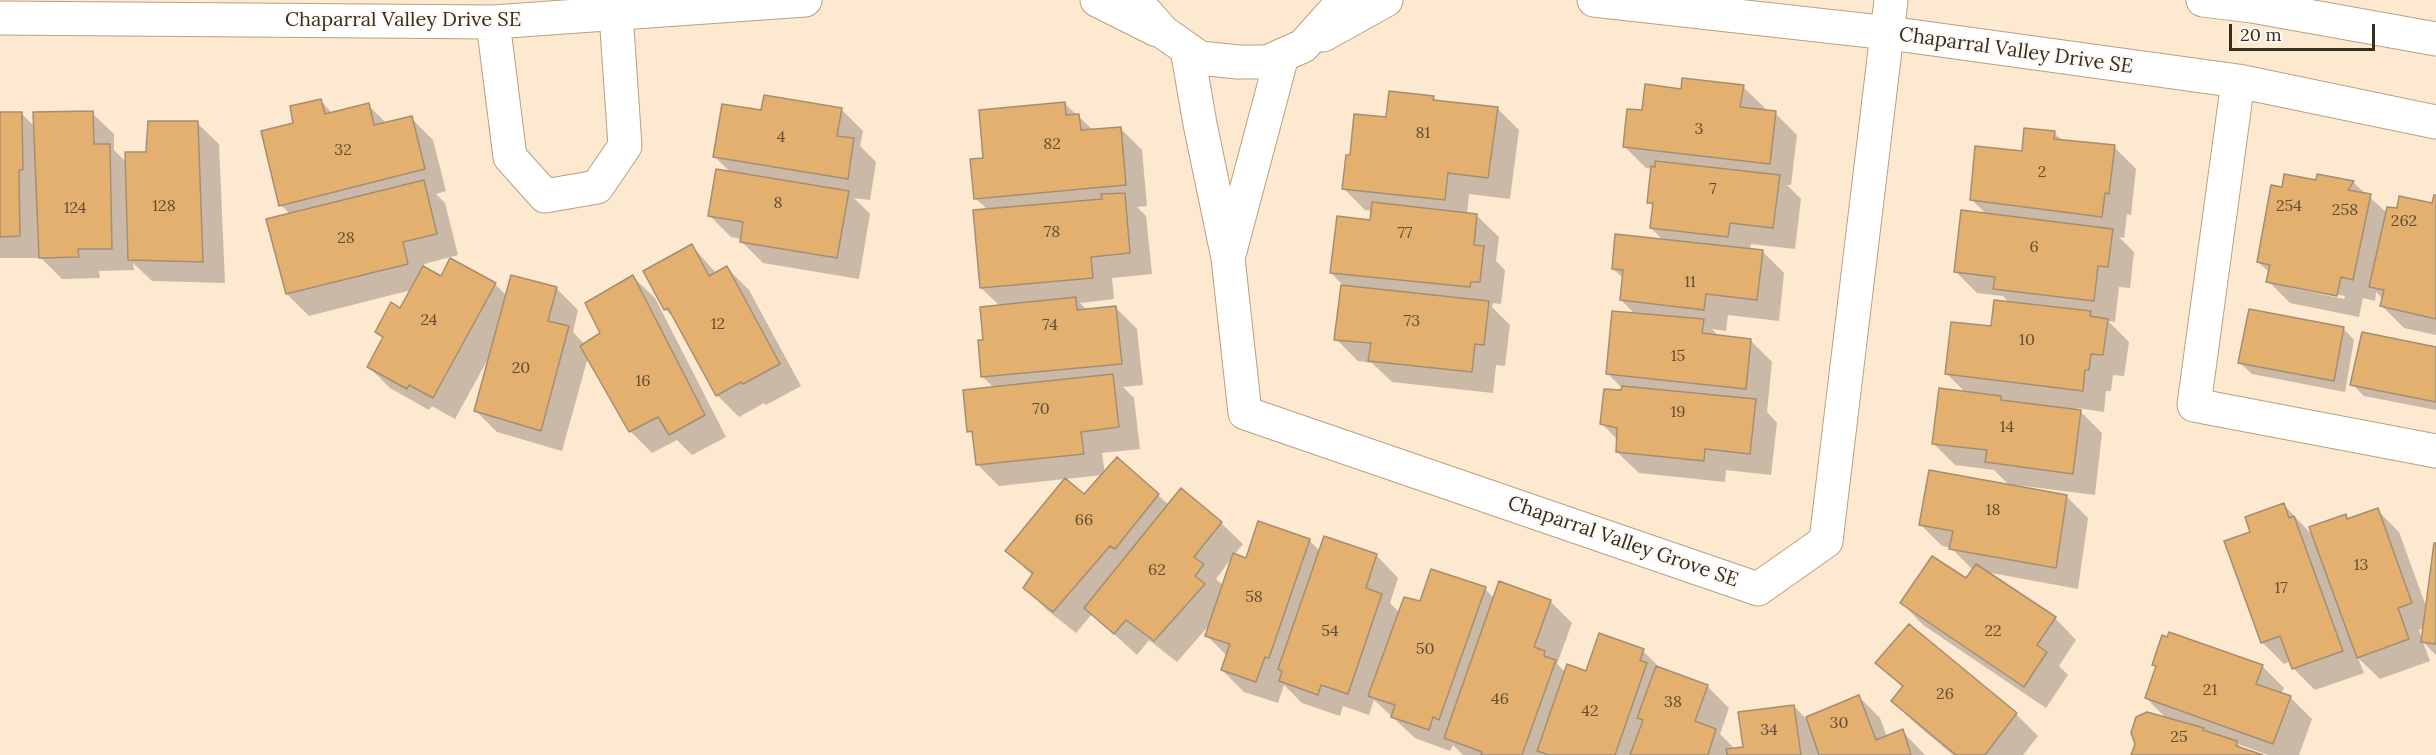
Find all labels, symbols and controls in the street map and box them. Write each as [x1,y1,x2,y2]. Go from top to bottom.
street label: Chaparral Valley Drive SE [285,8,521,32]
scale bar [2232,12,2378,50]
street label: Chaparral Valley Drive SE [1897,23,2135,79]
text: 20 m [2240,23,2282,46]
house number: 3 [1695,119,1703,139]
house number: 81 [1416,123,1430,143]
house number: 4 [777,127,785,147]
house number: 82 [1043,134,1061,154]
house number: 32 [334,140,352,160]
house number: 2 [2038,162,2046,182]
house number: 7 [1709,179,1717,199]
house number: 8 [774,193,782,213]
house number: 128 [152,196,176,216]
house number: 254 [2276,196,2302,216]
house number: 124 [64,198,86,218]
house number: 258 [2332,200,2358,220]
house number: 262 [2391,211,2417,231]
house number: 78 [1044,222,1060,242]
house number: 77 [1398,223,1412,243]
house number: 28 [337,228,355,248]
house number: 6 [2029,237,2039,257]
house number: 11 [1684,272,1696,292]
house number: 24 [421,310,437,330]
house number: 73 [1404,311,1420,331]
house number: 12 [711,314,725,334]
house number: 74 [1042,315,1058,335]
house number: 10 [2019,330,2035,350]
house number: 15 [1671,346,1685,366]
house number: 20 [512,358,530,378]
house number: 16 [635,371,651,391]
house number: 70 [1032,399,1050,419]
house number: 19 [1670,402,1686,422]
house number: 14 [2000,417,2014,437]
street label: Chaparral Valley Grove SE [1505,491,1741,593]
house number: 18 [1986,500,2000,520]
house number: 66 [1075,510,1093,530]
house number: 13 [2354,555,2368,575]
house number: 62 [1148,560,1166,580]
house number: 17 [2274,578,2288,598]
house number: 58 [1245,587,1263,607]
house number: 54 [1321,621,1339,641]
house number: 22 [1984,621,2002,641]
house number: 50 [1416,639,1434,659]
house number: 21 [2203,680,2217,700]
house number: 26 [1936,684,1954,704]
house number: 46 [1491,689,1509,709]
house number: 38 [1664,692,1682,712]
house number: 42 [1581,701,1599,721]
house number: 30 [1830,713,1848,733]
house number: 34 [1760,720,1778,740]
house number: 25 [2170,727,2188,747]

